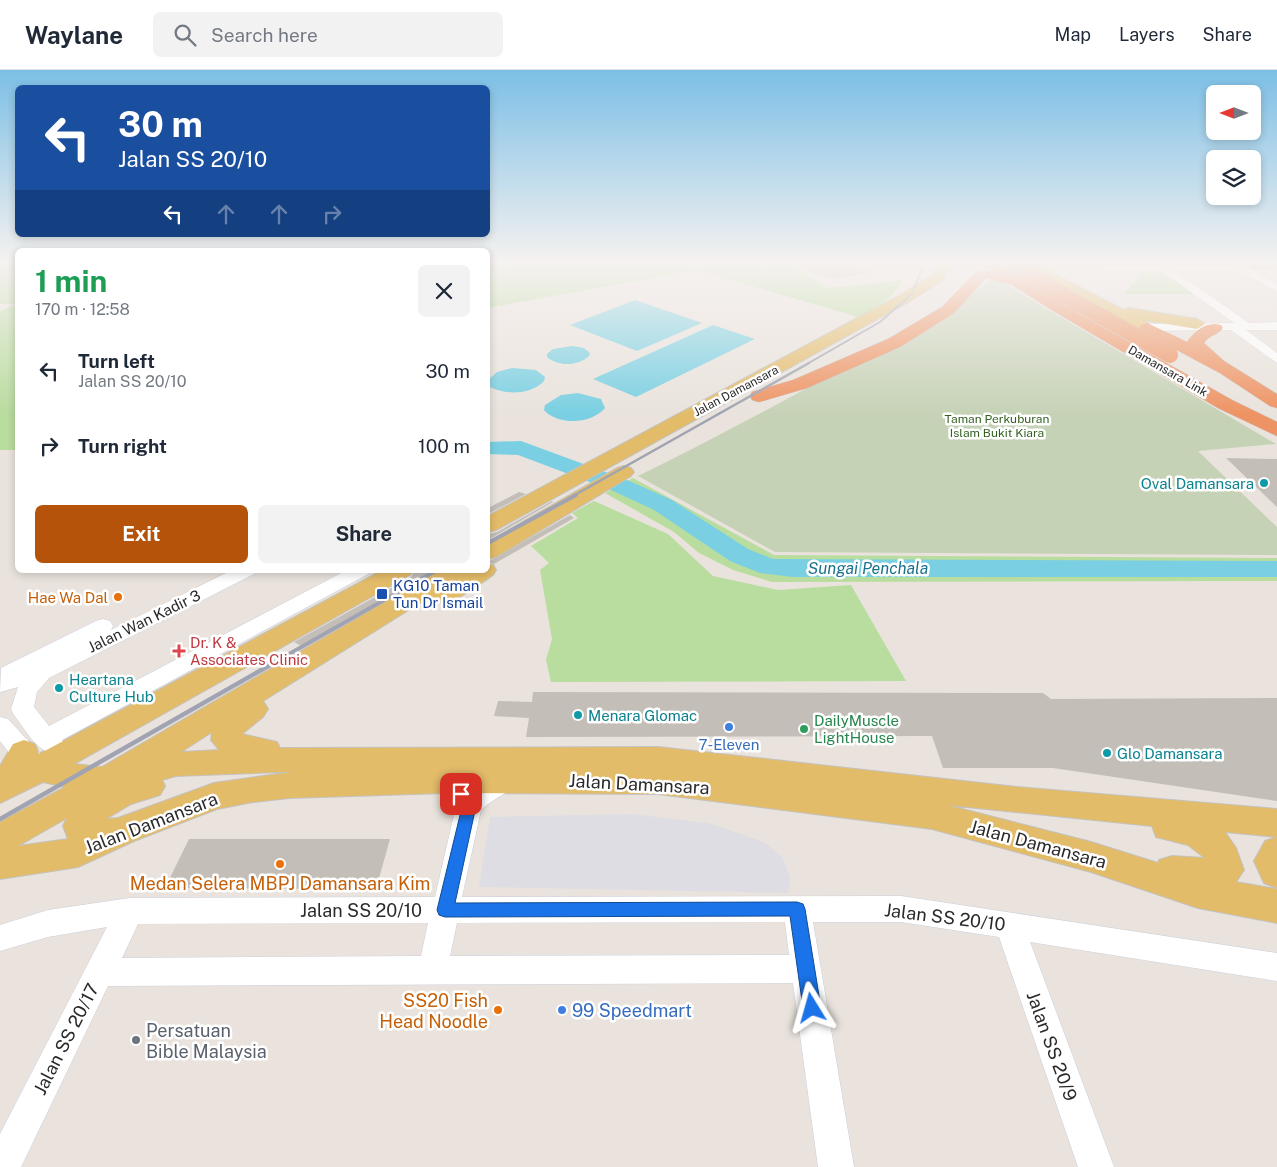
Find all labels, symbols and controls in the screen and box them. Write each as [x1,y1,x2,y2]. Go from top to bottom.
search box [153,12,503,57]
text: Waylane [25,21,123,49]
icon: search [171,21,199,49]
text: Search here [211,24,318,46]
text: Map [1055,24,1091,45]
text: Layers [1119,24,1175,45]
text: Share [1203,24,1252,45]
north arrow [1206,85,1261,140]
map controls [1206,85,1261,205]
text: 30 m [118,104,203,145]
icon: left [35,105,100,170]
text: Jalan SS 20/10 [118,146,267,172]
button: layers [1206,150,1261,205]
icon: left [159,200,187,228]
icon: ahead [212,200,240,228]
icon: ahead [265,200,293,228]
icon: right [318,200,346,228]
text: 1 min [35,263,107,299]
button: close [418,265,470,317]
text: 170 m · 12:58 [35,300,130,319]
street label: Damansara Link [1126,343,1210,399]
text: Turn left [78,350,155,372]
icon: left [35,357,63,385]
text: 30 m [425,360,470,382]
street label: Jalan Damansara [691,363,781,419]
text: Jalan SS 20/10 [78,372,186,391]
park label: Taman Perkuburan Islam Bukit Kiara [945,412,1049,440]
icon: right [35,432,63,460]
text: Turn right [78,435,167,457]
text: 100 m [418,435,470,457]
place label: Oval Damansara [1141,475,1254,492]
marker: Oval Damansara [1258,477,1270,489]
button: Exit [35,505,248,563]
button: Share [258,505,470,563]
water label: Sungai Penchala [808,559,928,578]
place label: KG10 Taman Tun Dr Ismail [393,577,484,611]
street label: Jalan Wan Kadir 3 [85,586,203,656]
marker: KG10 Taman Tun Dr Ismail [375,587,389,601]
place label: Hae Wa Dal [28,589,108,606]
marker: Hae Wa Dal [112,591,124,603]
place label: Dr. K & Associates Clinic [190,634,308,668]
marker: Dr. K & Associates Clinic [172,644,186,658]
place label: Heartana Culture Hub [69,671,154,705]
marker: Heartana Culture Hub [53,682,65,694]
place label: Menara Glomac [588,707,697,724]
marker: Menara Glomac [572,709,584,721]
place label: DailyMuscle LightHouse [814,712,899,746]
marker: 7-Eleven [723,721,735,733]
marker: DailyMuscle LightHouse [798,723,810,735]
place label: 7-Eleven [699,736,759,753]
place label: Glo Damansara [1117,745,1223,762]
marker: Glo Damansara [1101,747,1113,759]
street label: Jalan Damansara [568,770,710,798]
pin [440,773,482,815]
icon: arrive [447,780,475,808]
street label: Jalan Damansara [81,788,221,858]
street label: Jalan Damansara [967,816,1109,872]
marker: Medan Selera MBPJ Damansara Kim [274,858,286,870]
place label: Medan Selera MBPJ Damansara Kim [130,873,430,894]
street label: Jalan SS 20/10 [883,899,1007,935]
street label: Jalan SS 20/10 [300,900,422,921]
street label: Jalan SS 20/17 [29,980,103,1098]
position arrow [785,981,837,1033]
street label: Jalan SS 20/9 [1022,988,1082,1104]
place label: SS20 Fish Head Noodle [379,990,488,1032]
place label: 99 Speedmart [572,1000,692,1021]
marker: SS20 Fish Head Noodle [492,1004,504,1016]
marker: 99 Speedmart [556,1004,568,1016]
place label: Persatuan Bible Malaysia [146,1020,267,1062]
marker: Persatuan Bible Malaysia [130,1034,142,1046]

